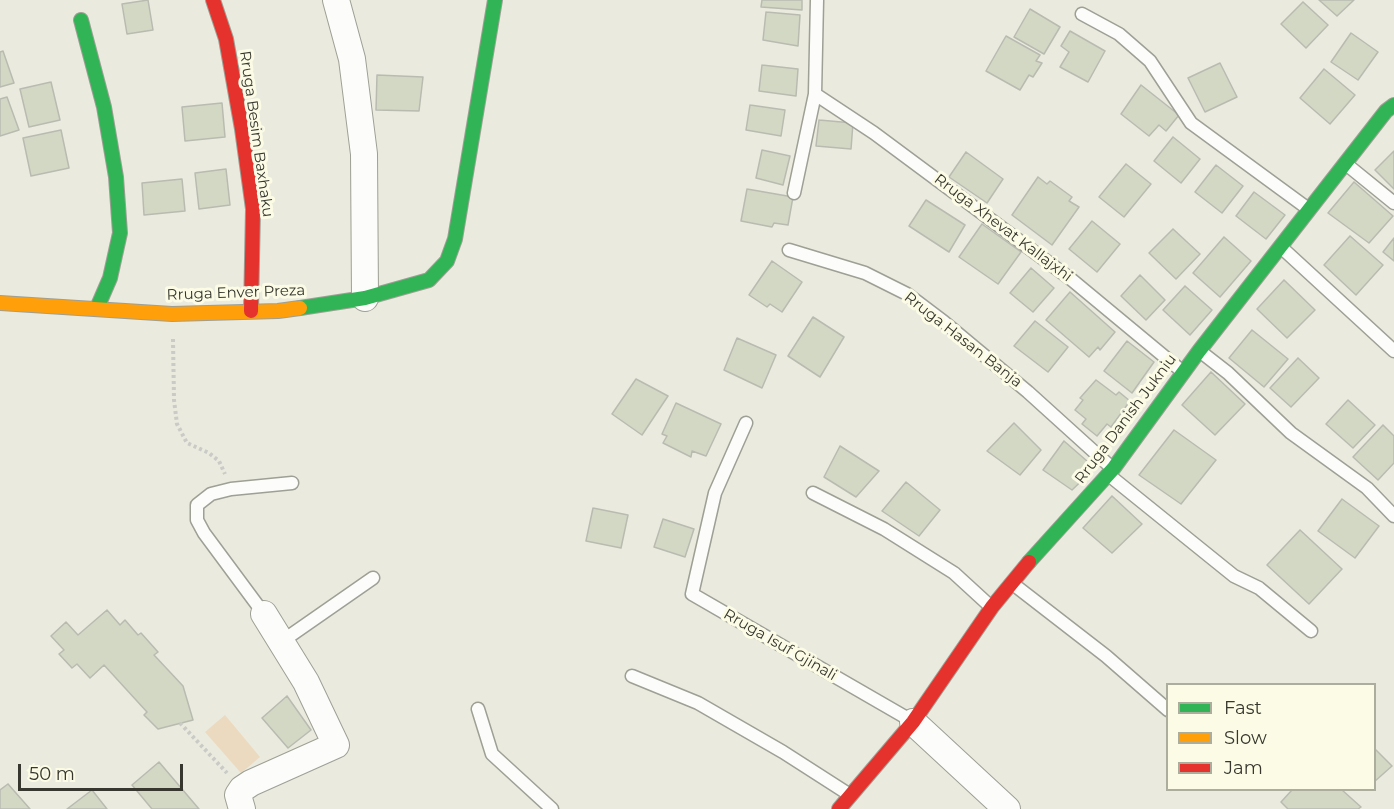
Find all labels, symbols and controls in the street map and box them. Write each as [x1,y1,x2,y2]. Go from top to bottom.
street label: Rruga Besim Baxhaku [235,50,277,218]
street label: Rruga Xhevat Kallajxhi [930,170,1076,286]
street label: Rruga Enver Preza [166,282,306,304]
street label: Rruga Hasan Banja [901,288,1025,392]
street label: Rruga Danish Jukniu [1071,351,1181,487]
street label: Rruga Isuf Gjinali [720,605,840,685]
legend [1166,683,1376,791]
text: Fast [1224,697,1262,719]
text: Slow [1224,727,1267,749]
scale bar [21,752,186,790]
text: Jam [1224,757,1263,779]
text: 50 m [29,763,75,785]

